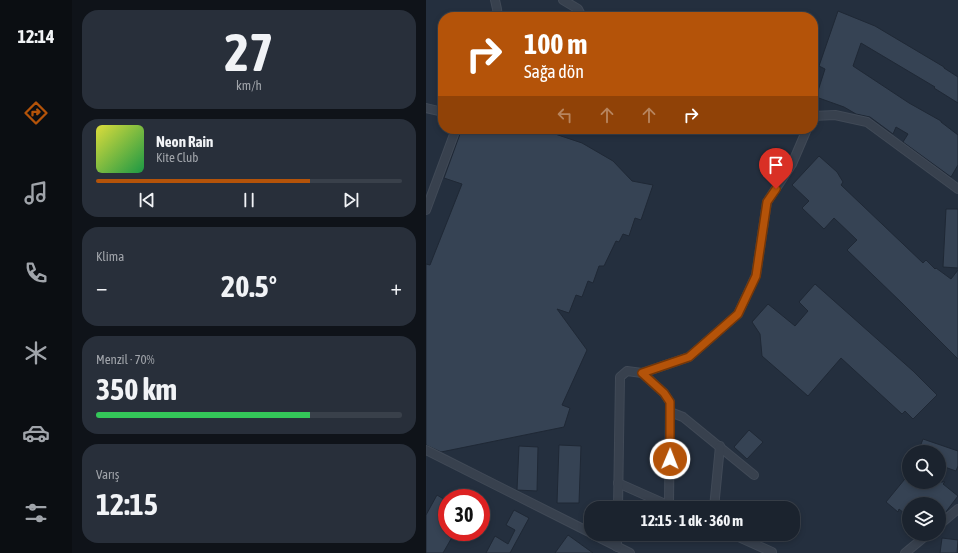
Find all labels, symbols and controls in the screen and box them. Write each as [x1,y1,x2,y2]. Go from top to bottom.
text: 27 [225,22,273,82]
text: 12:14 [17,26,55,47]
icon: right [458,28,510,80]
text: 100 m [524,28,587,60]
text: Sağa dön [524,61,584,82]
text: km/h [236,78,262,93]
icon: directions [22,99,50,127]
icon: left [554,104,576,126]
icon: ahead [596,104,618,126]
icon: ahead [638,104,660,126]
icon: right [680,104,702,126]
text: Neon Rain [156,133,213,150]
pin [759,148,793,189]
text: Kite Club [156,150,198,165]
icon: arrive [765,154,787,176]
icon: music [22,179,50,207]
icon: previous [136,189,158,211]
icon: pause [238,189,260,211]
icon: next [340,189,362,211]
text: Klima [96,249,124,264]
icon: phone [22,259,50,287]
text: 20.5° [221,269,277,303]
text: − [96,274,107,300]
text: + [391,274,402,300]
icon: climate [22,339,50,367]
text: Menzil · 70% [96,352,155,367]
text: 350 km [96,372,177,406]
icon: car [22,419,50,447]
position arrow [649,438,691,480]
map controls [902,445,946,541]
button: search [902,445,946,489]
text: Varış [96,467,119,482]
text: 12:15 [96,487,158,521]
speed limit sign: 30 [438,489,490,541]
button: layers [902,497,946,541]
icon: filters [22,499,50,527]
text: 12:15 · 1 dk · 360 m [641,512,743,529]

